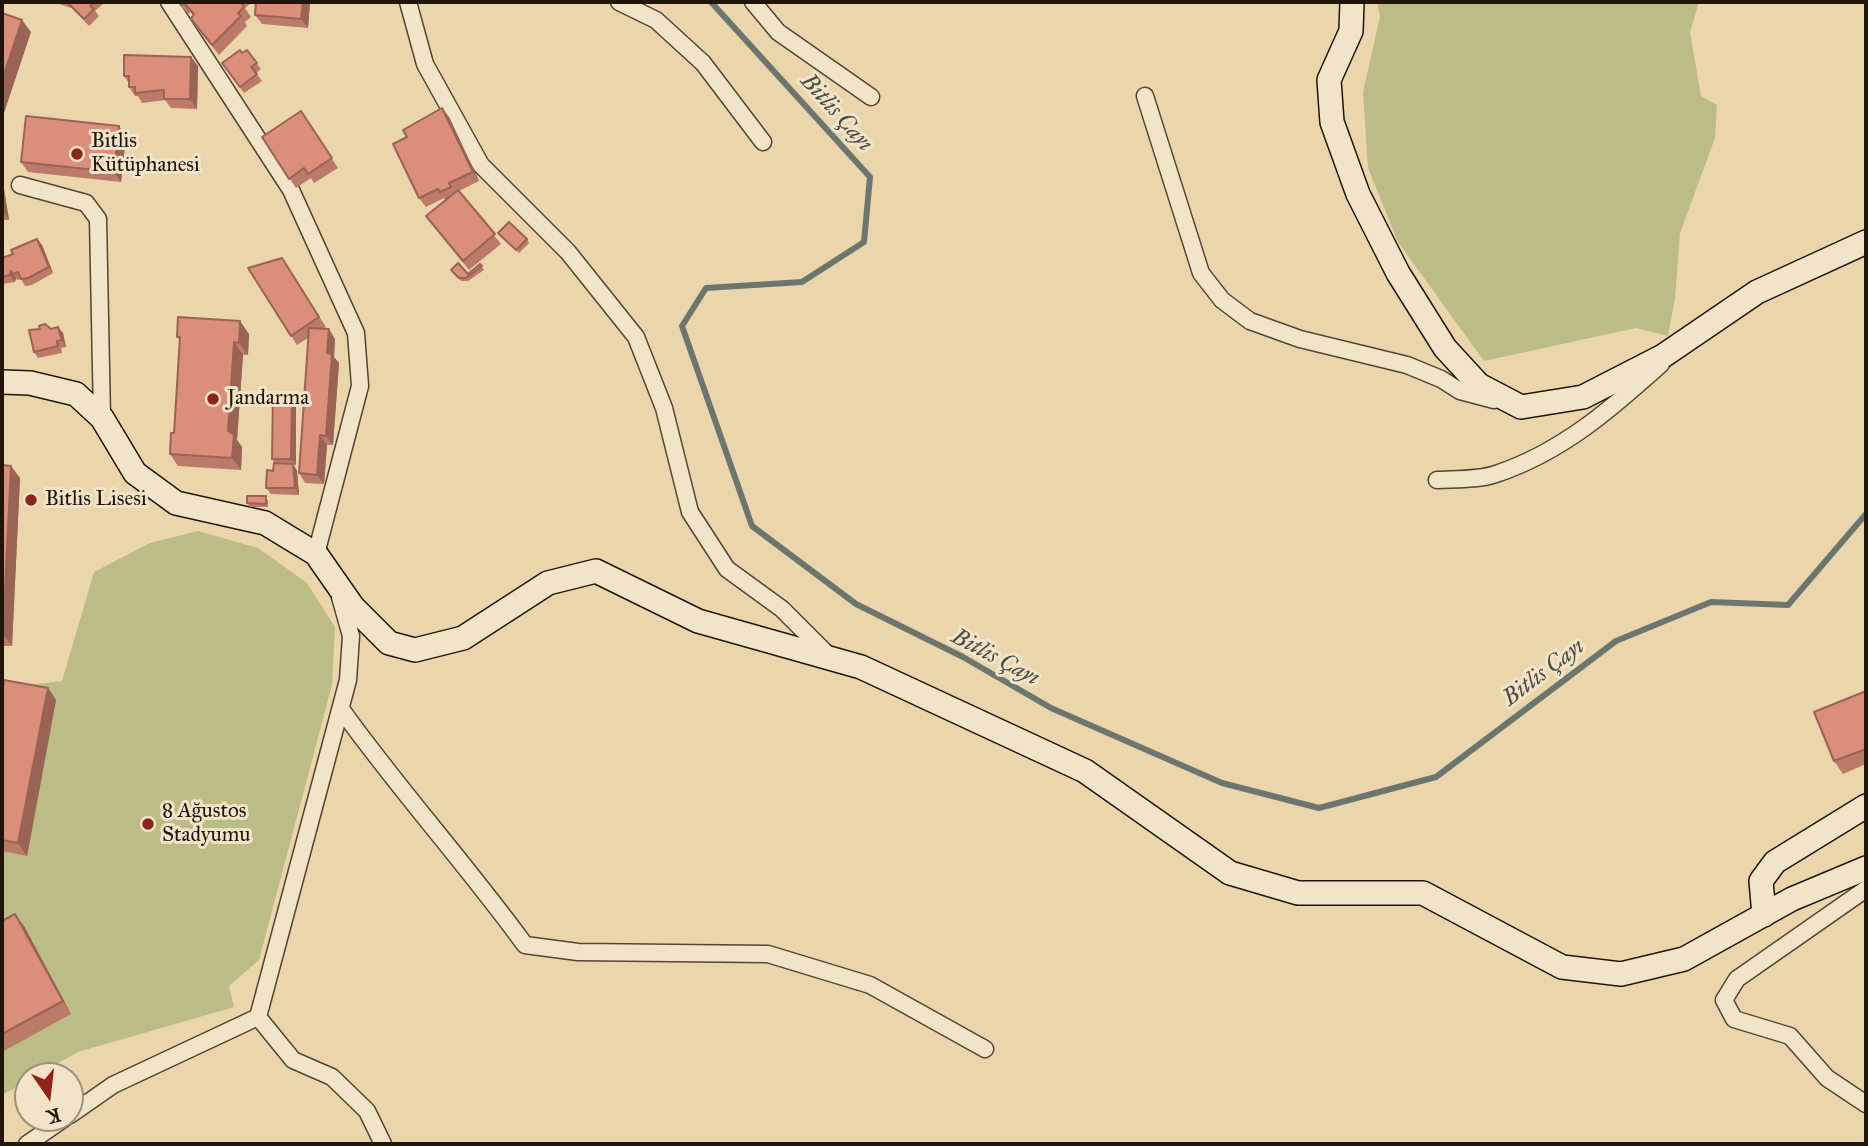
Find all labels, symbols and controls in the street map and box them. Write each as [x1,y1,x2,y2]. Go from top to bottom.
water label: Bitlis Çayı [794,68,878,158]
place label: Bitlis Kütüphanesi [91,129,200,179]
marker: Bitlis Kütüphanesi [69,146,85,162]
place label: Jandarma [227,386,309,412]
marker: Jandarma [205,391,221,407]
place label: Bitlis Lisesi [45,487,147,513]
marker: Bitlis Lisesi [23,492,39,508]
water label: Bitlis Çayı [947,623,1043,693]
water label: Bitlis Çayı [1498,633,1590,713]
place label: 8 Ağustos Stadyumu [162,799,251,849]
marker: 8 Ağustos Stadyumu [140,816,156,832]
north arrow [14,1062,84,1132]
text: K [44,1103,63,1129]

